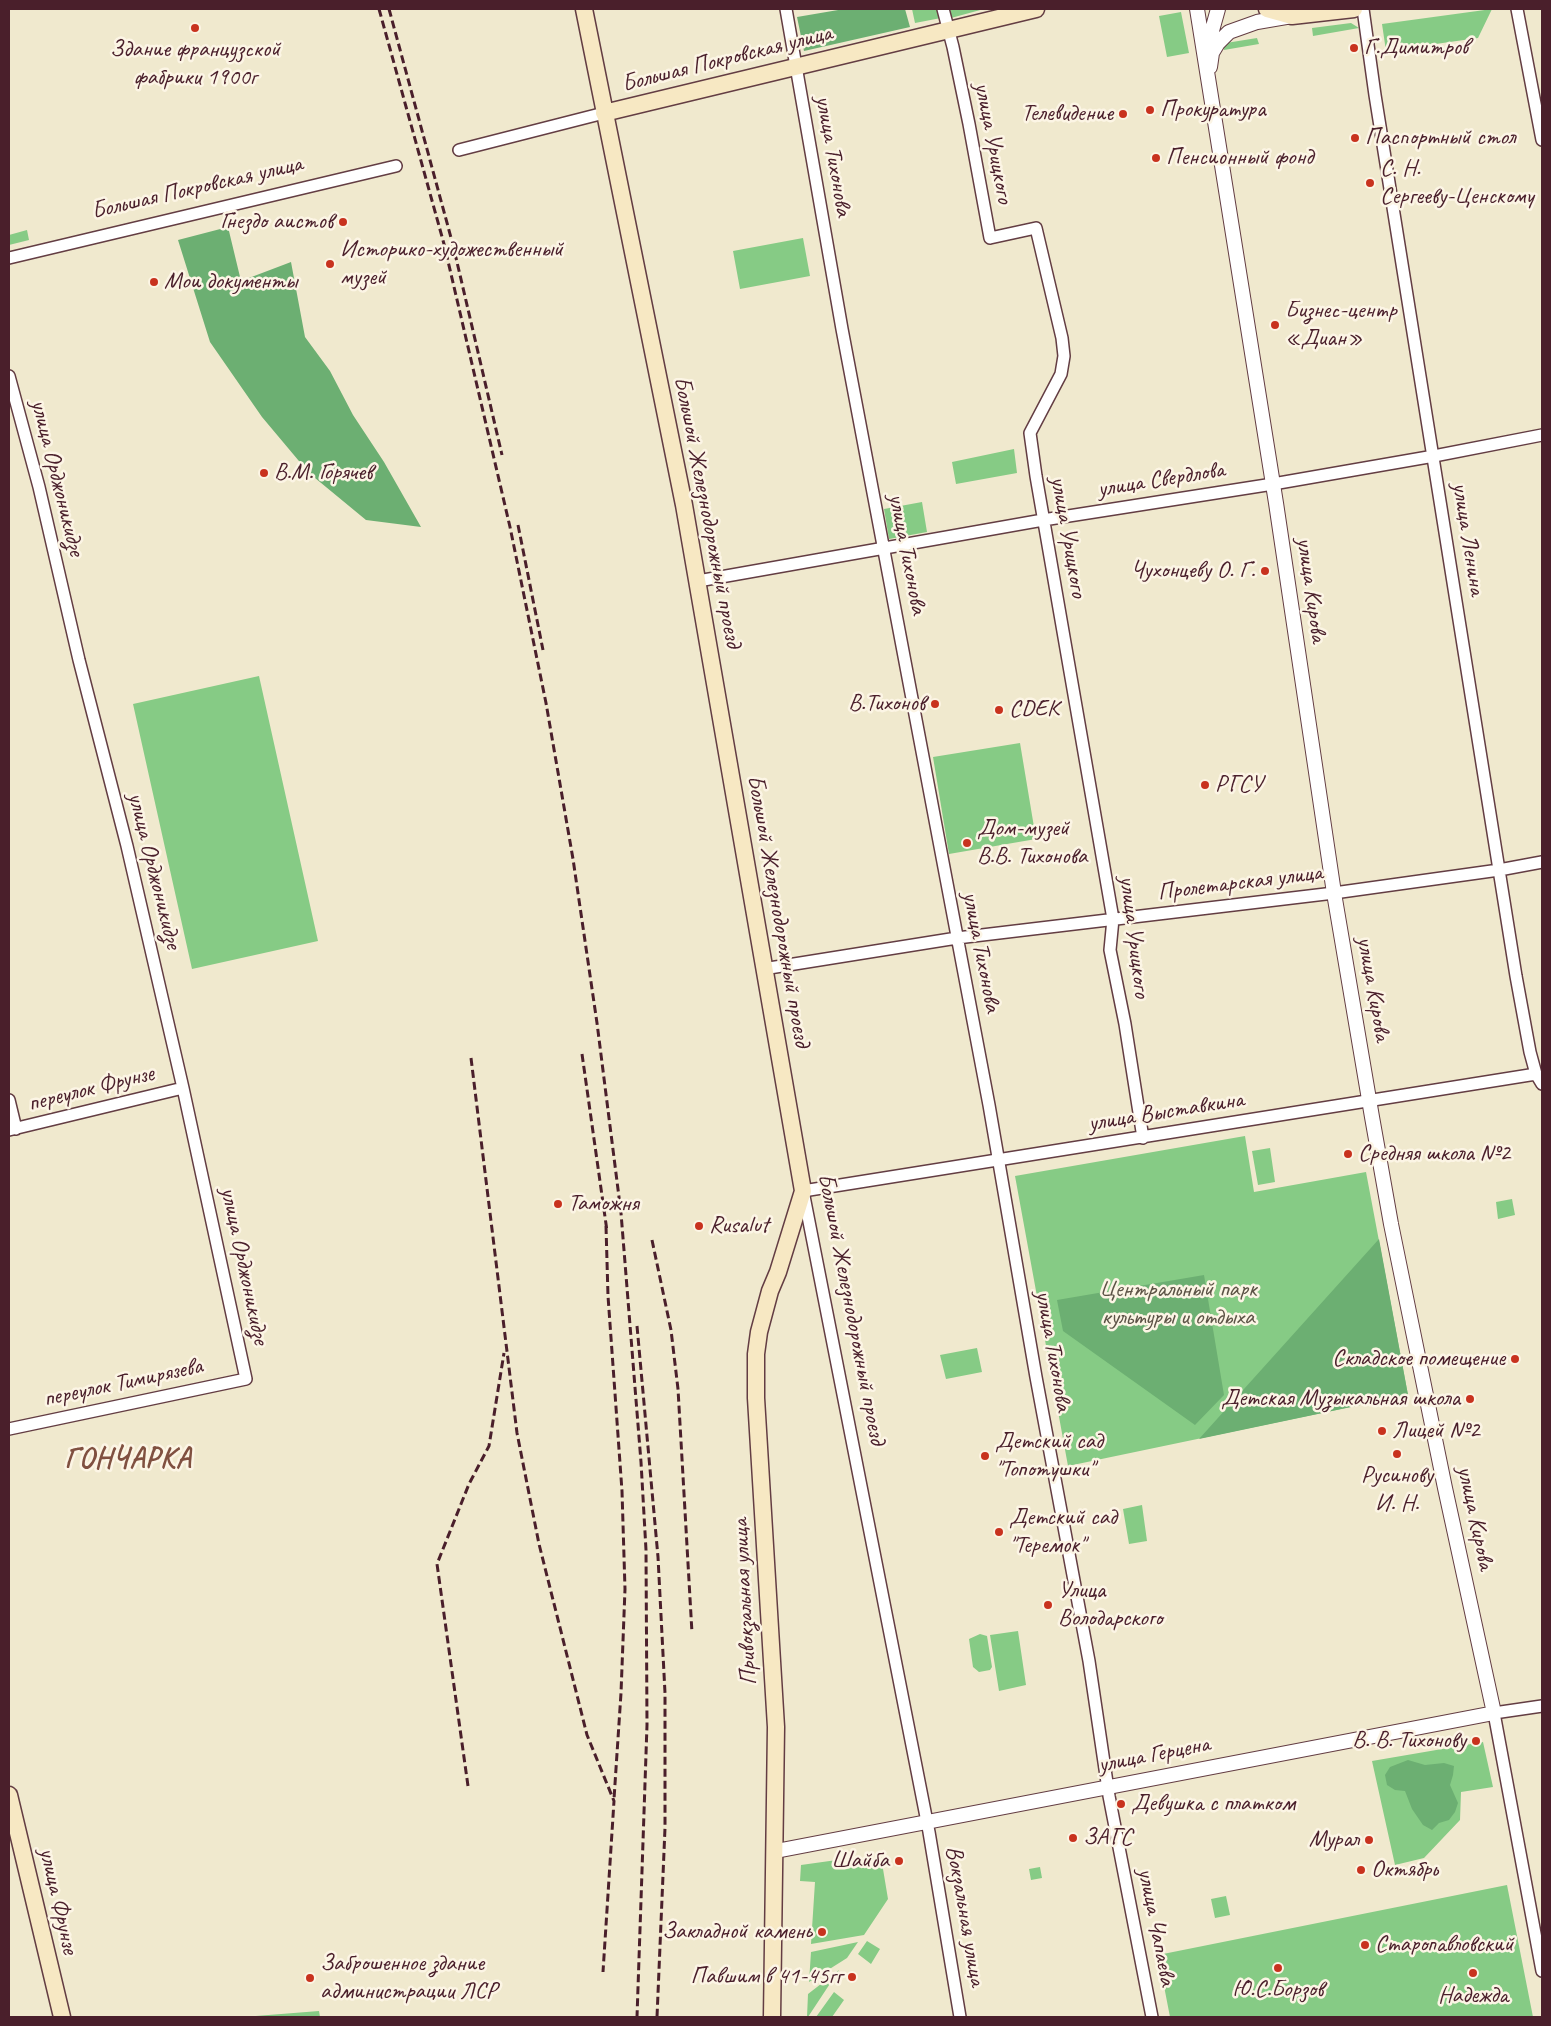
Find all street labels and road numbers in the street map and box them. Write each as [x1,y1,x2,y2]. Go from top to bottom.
street label: Большая Покровская улица [619,19,835,99]
street label: улица Урицкого [967,80,1019,206]
street label: улица Тихонова [808,93,858,219]
street label: Большая Покровская улица [89,150,305,226]
street label: Большой Железнодорожный проезд [667,374,747,650]
street label: улица Орджоникидзе [24,397,90,559]
street label: улица Свердлова [1095,456,1227,504]
street label: улица Урицкого [1043,474,1093,600]
street label: улица Ленина [1445,481,1491,597]
street label: улица Тихонова [881,491,933,617]
street label: улица Кирова [1289,536,1333,644]
street label: Большой Железнодорожный проезд [740,773,816,1049]
street label: улица Орджоникидзе [121,790,187,952]
street label: Пролетарская улица [1156,859,1324,907]
street label: улица Урицкого [1112,874,1156,1000]
street label: улица Тихонова [955,889,1007,1015]
street label: улица Кирова [1350,935,1396,1043]
street label: переулок Фрунзе [25,1059,157,1119]
street label: улица Выставкина [1086,1086,1246,1138]
street label: Большой Железнодорожный проезд [811,1171,891,1447]
street label: улица Орджоникидзе [213,1185,275,1347]
street label: улица Тихонова [1028,1288,1078,1414]
street label: переулок Тимирязева [41,1352,205,1414]
street label: улица Кирова [1450,1463,1500,1573]
street label: Привокзальная улица [726,1518,764,1686]
street label: улица Герцена [1096,1730,1212,1780]
street label: Вокзальная улица [938,1844,992,1988]
street label: улица Фрунзе [32,1845,84,1957]
street label: улица Чапаева [1130,1866,1182,1988]

